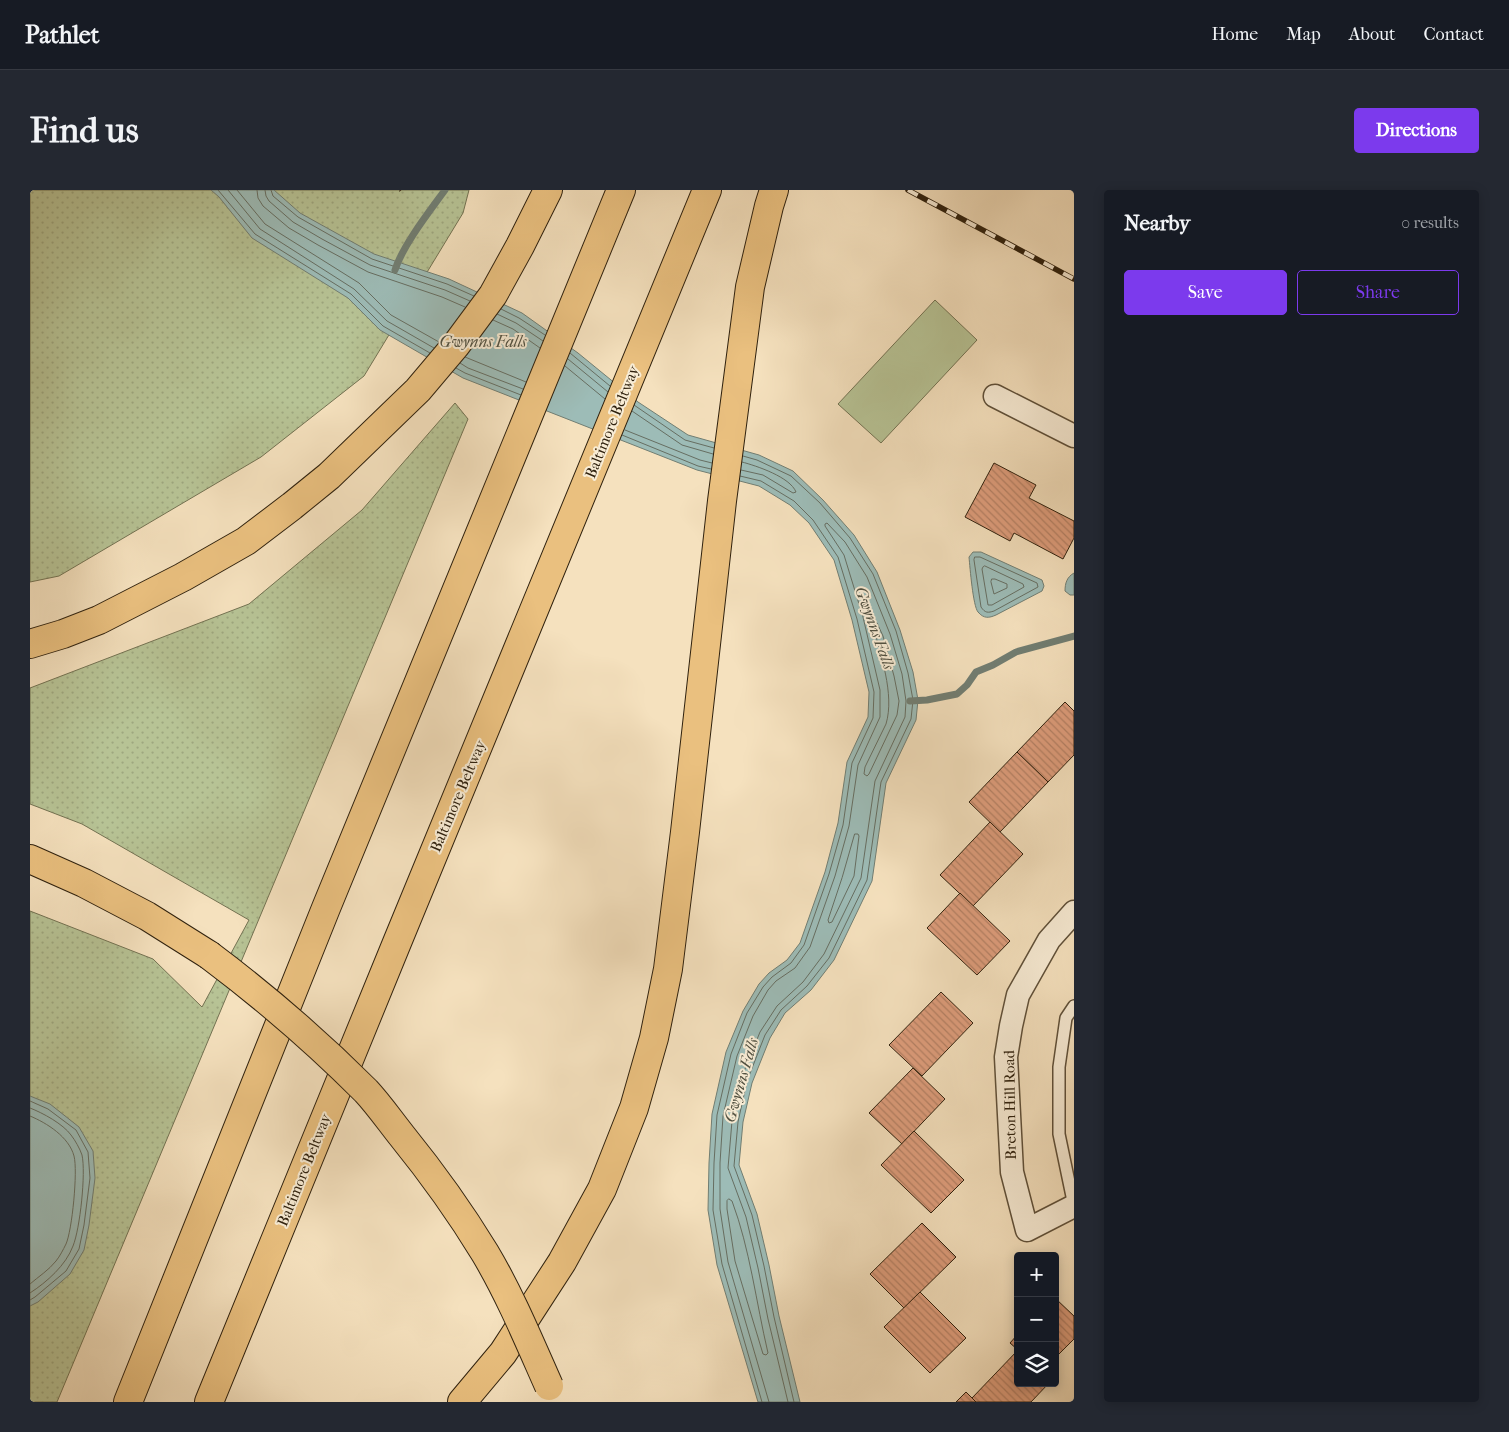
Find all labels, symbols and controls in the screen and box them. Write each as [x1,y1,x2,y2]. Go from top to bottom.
text: Pathlet [25,21,99,49]
text: Home [1211,24,1258,45]
text: Map [1286,24,1321,45]
text: About [1349,24,1395,45]
text: Contact [1423,24,1484,45]
button: Directions [1354,108,1479,153]
text: Find us [30,110,139,151]
text: Nearby [1124,211,1190,235]
text: 0 results [1401,213,1459,232]
button: Save [1124,270,1287,315]
button: Share [1297,270,1459,315]
water label: Gwynns Falls [440,332,528,351]
street label: Baltimore Beltway [581,362,643,481]
water label: Gwynns Falls [851,584,899,673]
street label: Baltimore Beltway [426,737,490,855]
water label: Gwynns Falls [720,1035,762,1124]
street label: Breton Hill Road [1000,1049,1020,1160]
street label: Baltimore Beltway [273,1110,335,1229]
map controls [1014,1252,1059,1387]
button: + [1014,1252,1059,1297]
button: − [1014,1297,1059,1342]
button: layers [1014,1342,1059,1387]

